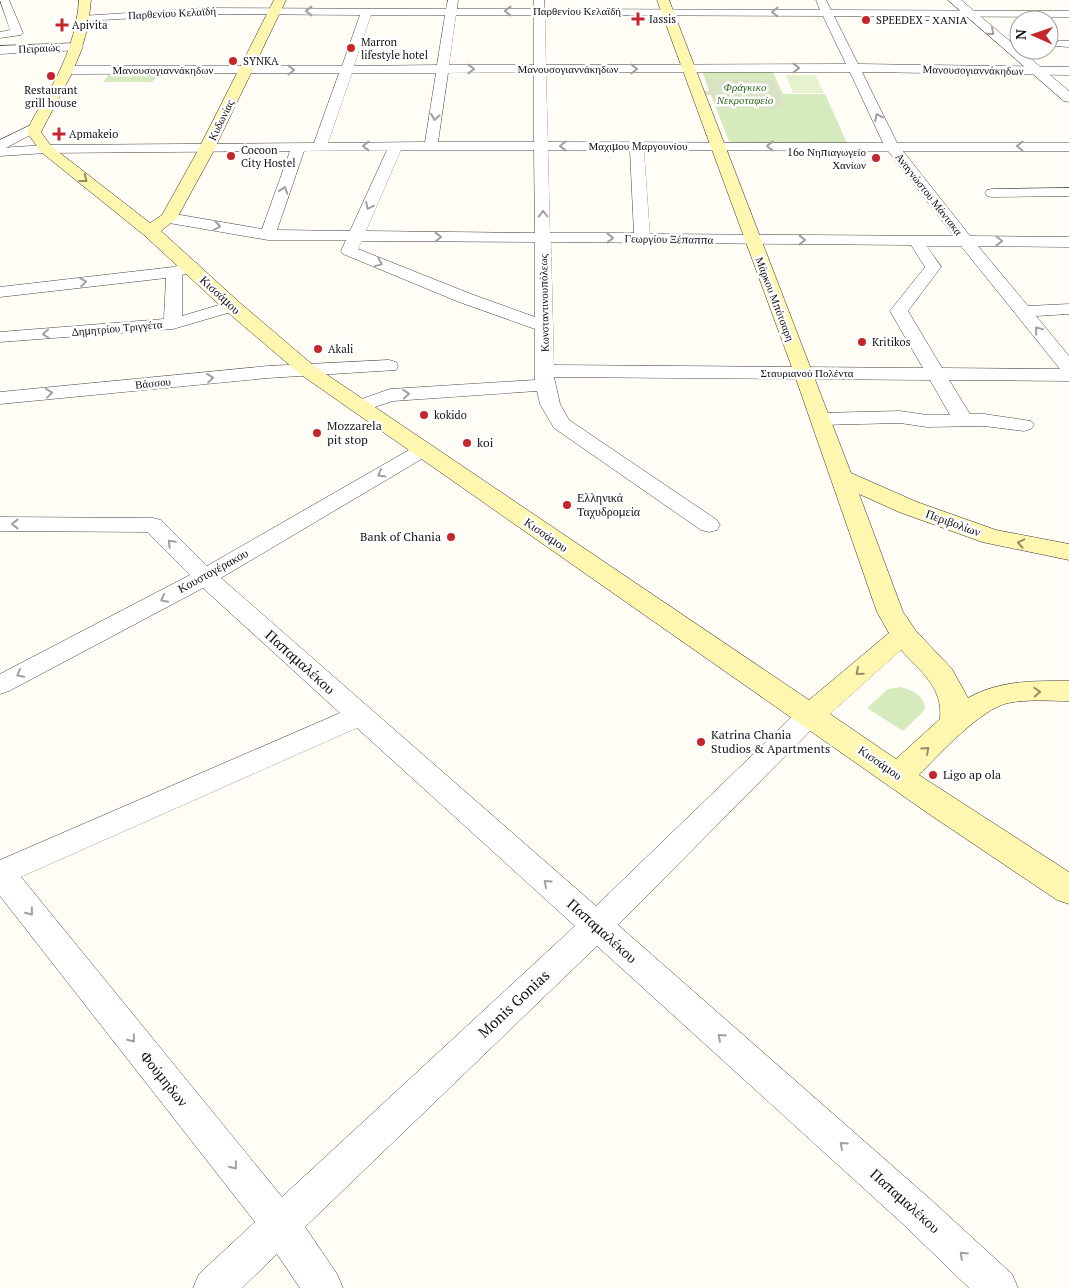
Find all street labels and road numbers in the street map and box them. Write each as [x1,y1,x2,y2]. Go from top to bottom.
street label: Παρθενίου Κελαϊδή [128,4,217,22]
street label: Παρθενίου Κελαϊδή [533,4,621,18]
street label: Πειραιώς [18,40,61,56]
street label: Μανουσογιαννάκηδων [518,62,618,76]
street label: Μανουσογιαννάκηδων [922,62,1024,78]
street label: Μανουσογιαννάκηδων [113,63,213,77]
street label: Κυδωνίας [205,97,237,143]
street label: Μαχιμου Mαργουνίου [589,139,688,153]
street label: Αναγνώστου Μάντακα [892,150,966,238]
street label: Γεωργίου Ξέπαππα [625,231,714,247]
street label: Κωνσταντινουπόλεως [536,253,552,352]
street label: Μάρκου Μπότσαρη [752,255,798,343]
street label: Κισσάμου [197,272,244,317]
street label: Δημητρίου Τριγγέτα [71,317,163,339]
street label: Σταυριανού Πολέντα [760,366,854,380]
street label: Βάσσου [134,374,172,392]
street label: Περιβολίων [924,506,983,540]
street label: Κισσάμου [522,514,571,555]
street label: Κουστογέρακου [175,545,251,596]
street label: Παπαμαλέκου [261,624,340,698]
street label: Κισσάμου [856,742,905,783]
street label: Παπαμαλέκου [563,893,642,967]
street label: Monis Gonias [473,965,553,1042]
street label: Φούμηδων [136,1046,193,1111]
street label: Παπαμαλέκου [866,1163,945,1237]

